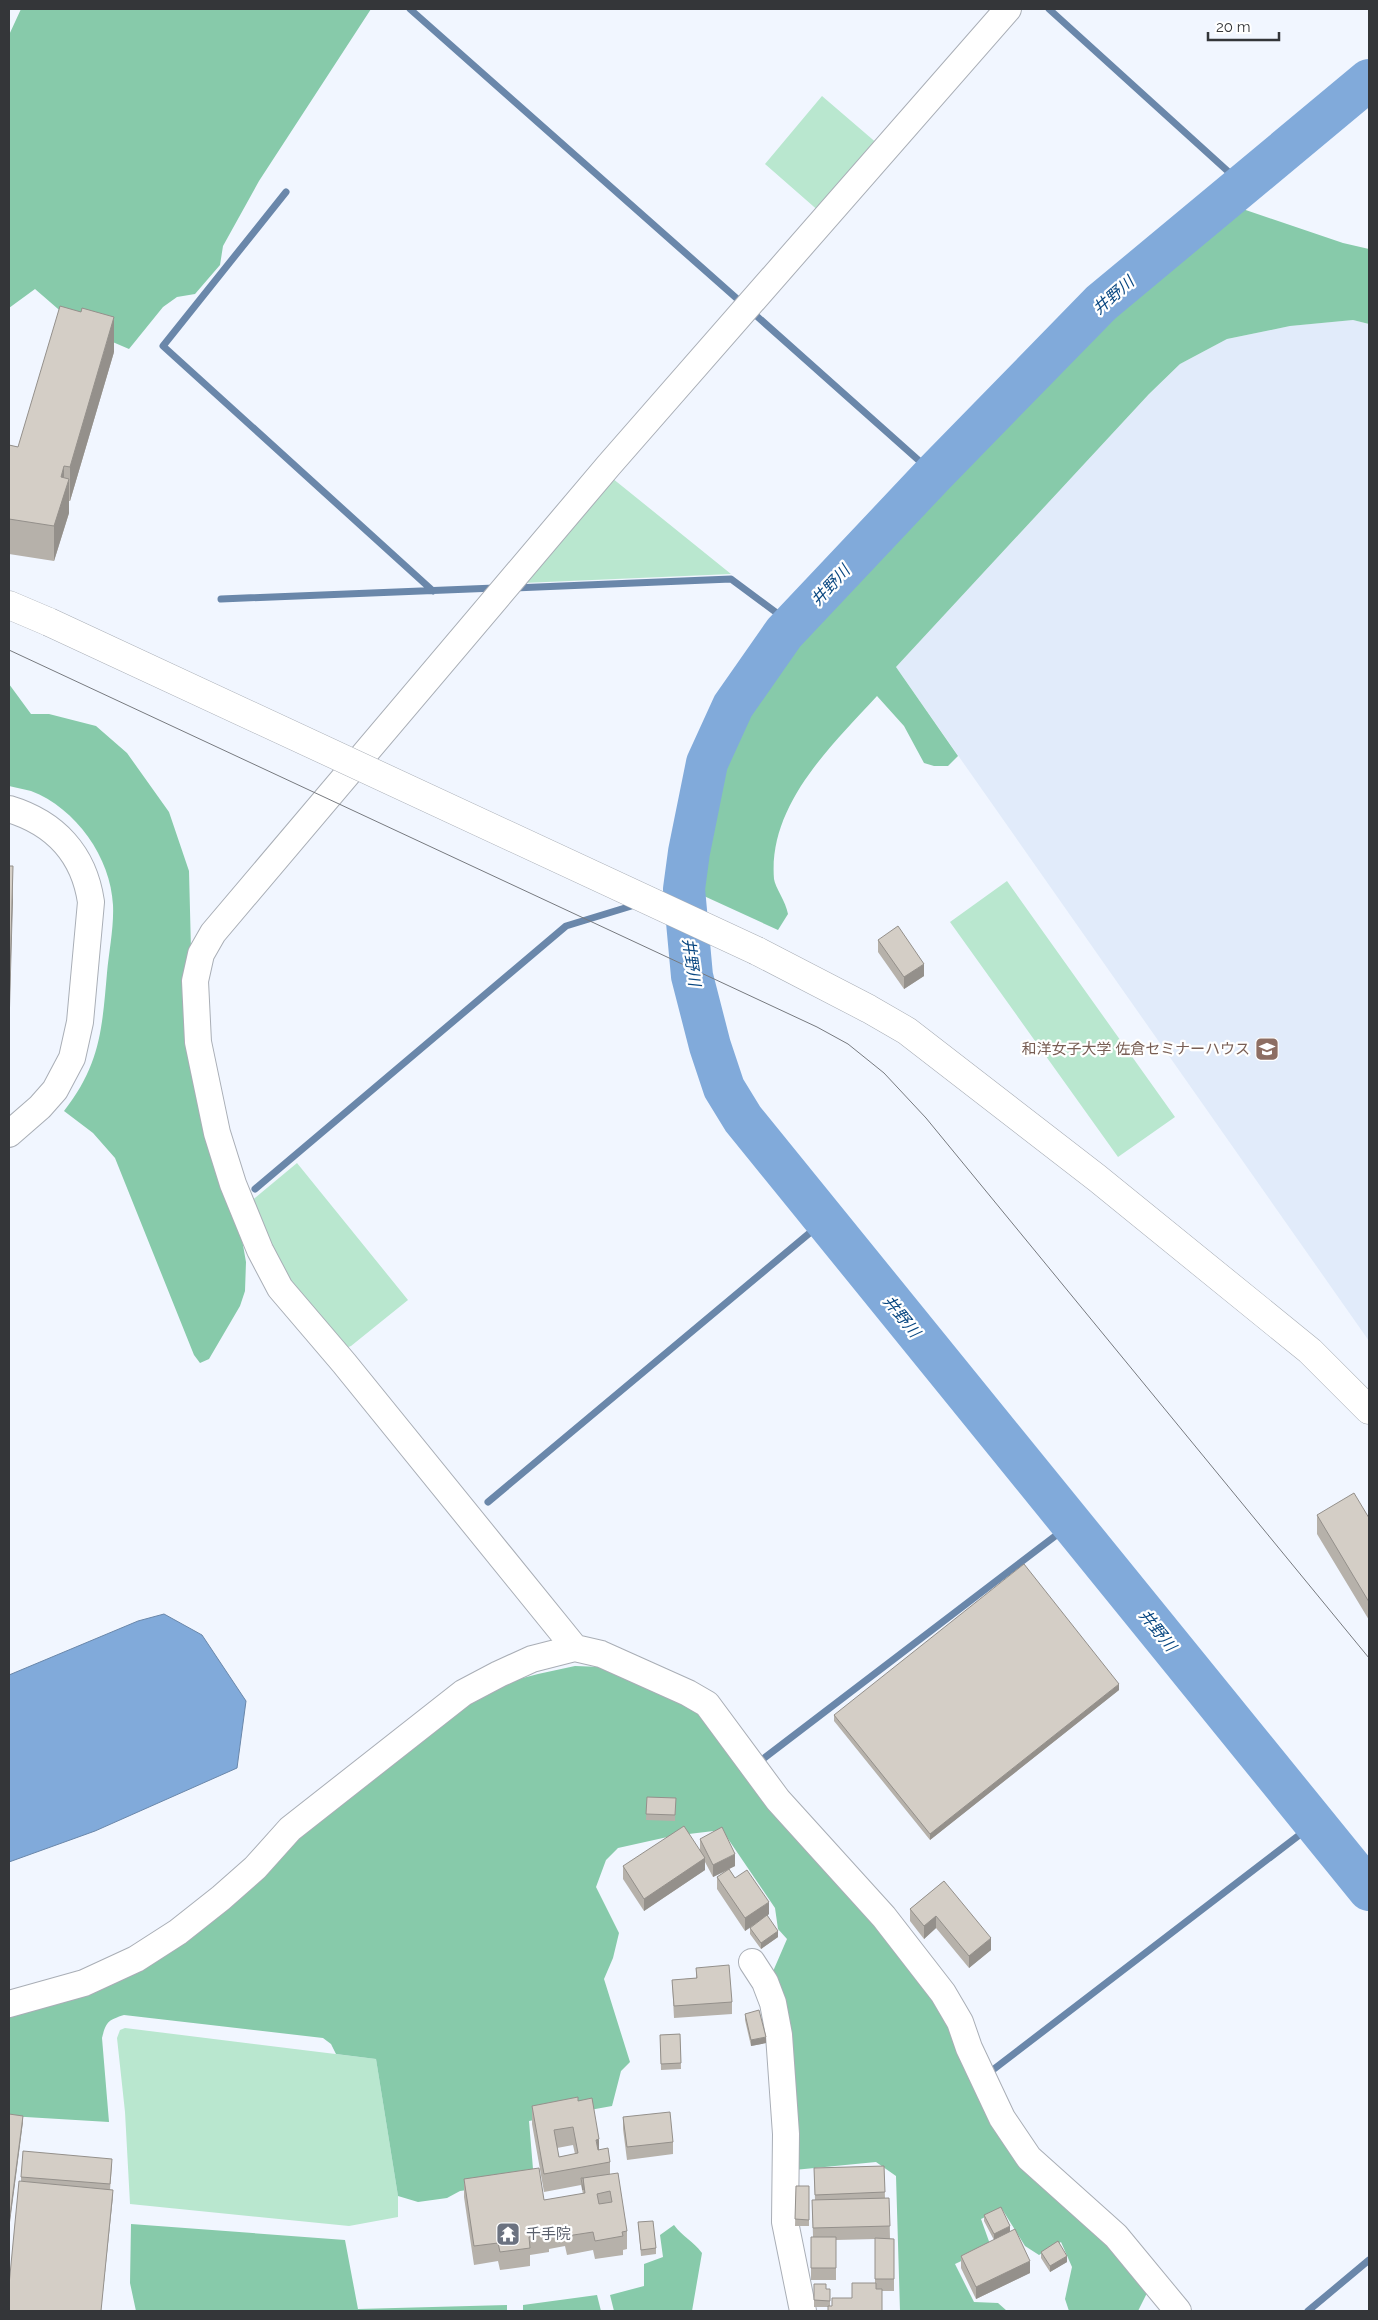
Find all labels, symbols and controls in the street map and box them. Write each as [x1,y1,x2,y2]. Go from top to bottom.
scale bar [1208,10,1279,42]
text: 20 m [1216,18,1251,36]
water label: 井野川 [1089,271,1139,318]
water label: 井野川 [807,560,855,609]
water label: 井野川 [679,937,705,989]
school or university icon: 和洋女子大学 佐倉セミナーハウス [1254,1036,1280,1062]
place label: 和洋女子大学 佐倉セミナーハウス [1021,1040,1250,1058]
water label: 井野川 [879,1292,925,1342]
water label: 井野川 [1135,1606,1181,1656]
temple icon: 千手院 [495,2221,521,2247]
place label: 千手院 [526,2225,571,2243]

